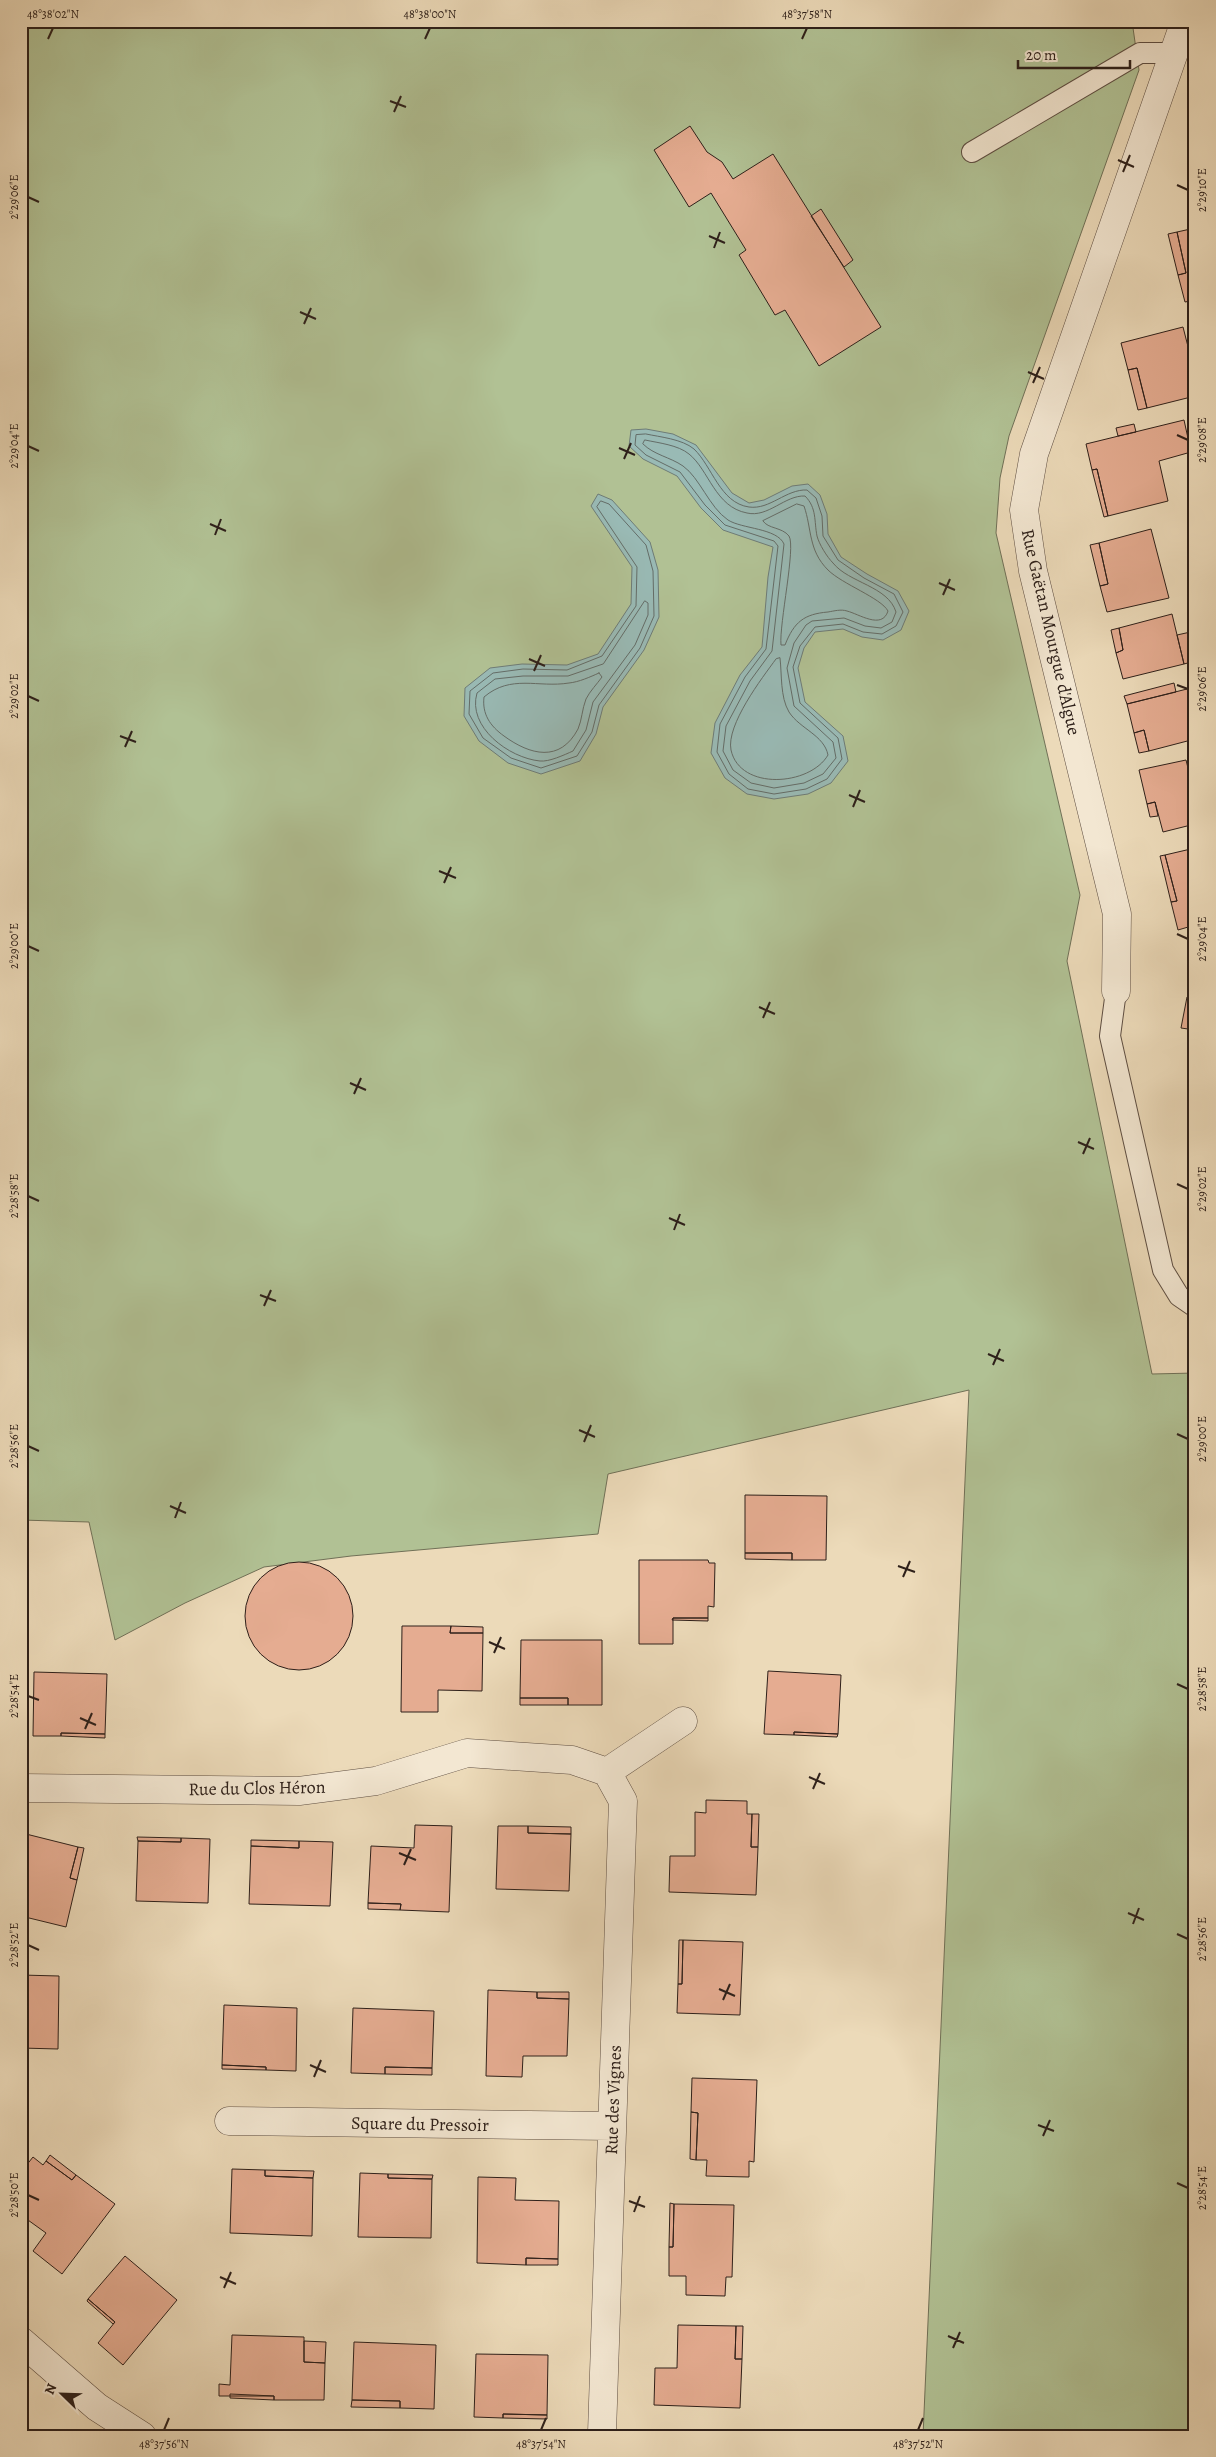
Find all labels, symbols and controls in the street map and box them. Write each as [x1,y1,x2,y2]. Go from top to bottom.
text: 48°38'02"N [27,6,79,22]
text: 48°38'00"N [404,6,457,22]
text: 48°37'58"N [782,6,832,22]
scale bar [1018,38,1131,70]
text: 20 m [1026,45,1057,65]
text: 2°29'10"E [1194,168,1210,212]
text: 2°29'06"E [6,174,22,220]
text: 2°29'08"E [1194,417,1210,463]
text: 2°29'04"E [6,423,22,469]
street label: Rue Gaëtan Mourgue d'Algue [1016,526,1086,738]
text: 2°29'06"E [1194,666,1210,712]
text: 2°29'02"E [6,673,22,719]
text: 2°29'04"E [1194,916,1210,962]
text: 2°29'00"E [6,923,22,969]
text: 2°29'02"E [1194,1166,1210,1212]
text: 2°28'58"E [6,1174,22,1218]
text: 2°29'00"E [1194,1416,1210,1462]
text: 2°28'56"E [6,1424,22,1468]
text: 2°28'58"E [1194,1667,1210,1711]
text: 2°28'54"E [6,1674,22,1718]
street label: Rue du Clos Héron [188,1775,326,1801]
text: 2°28'56"E [1194,1917,1210,1961]
text: 2°28'52"E [6,1923,22,1967]
street label: Rue des Vignes [599,2045,627,2155]
street label: Square du Pressoir [351,2111,489,2137]
text: 2°28'54"E [1194,2166,1210,2210]
text: 2°28'50"E [6,2172,22,2218]
north arrow [38,2370,88,2420]
text: N [40,2381,61,2398]
text: 48°37'56"N [139,2436,189,2452]
text: 48°37'54"N [516,2436,566,2452]
text: 48°37'52"N [893,2436,943,2452]

